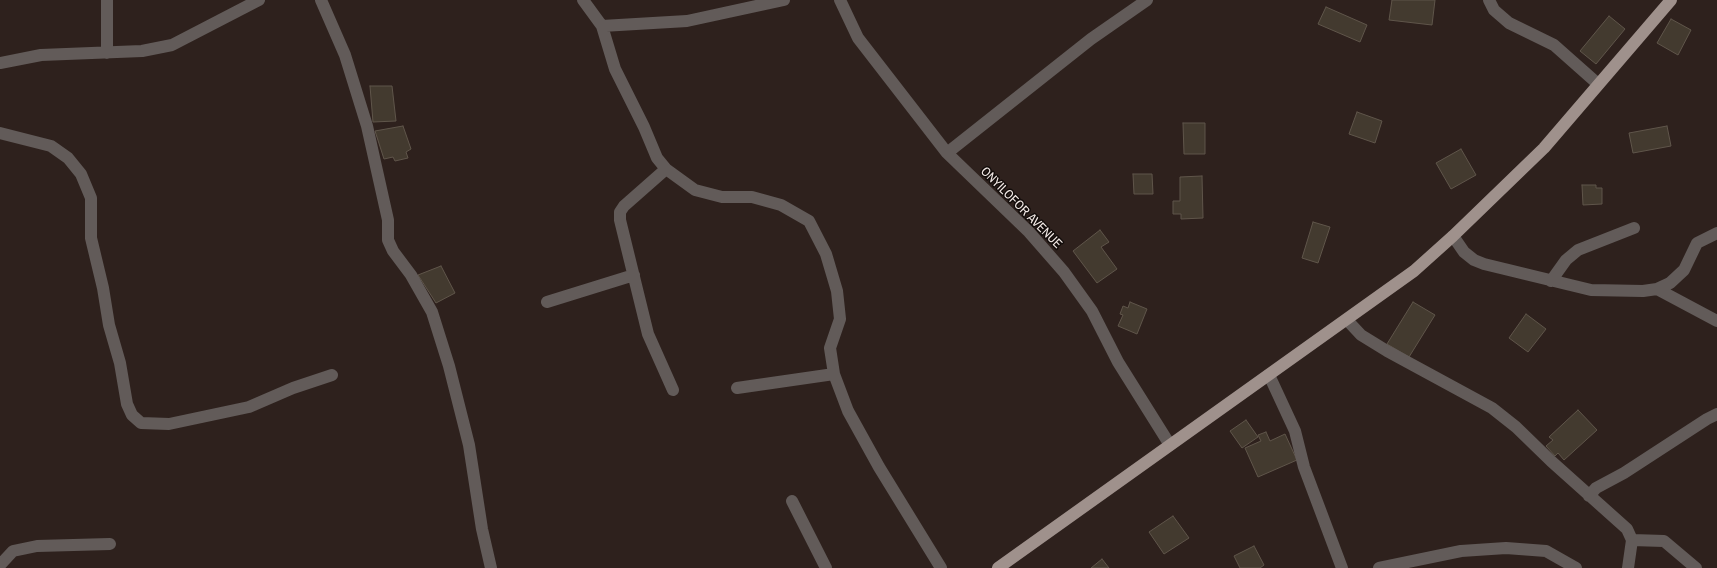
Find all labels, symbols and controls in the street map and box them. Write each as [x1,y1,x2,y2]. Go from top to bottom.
street label: ONYILOFOR AVENUE [977,164,1065,252]

